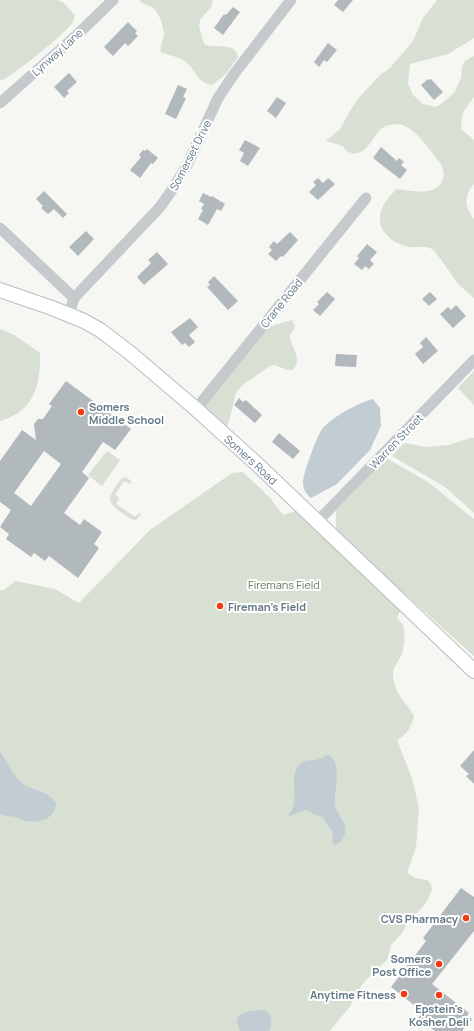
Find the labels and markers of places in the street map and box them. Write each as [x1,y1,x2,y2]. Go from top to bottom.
place label: Somers Middle School [89,399,164,427]
marker: Somers Middle School [76,407,86,417]
place label: Fireman's Field [228,599,306,614]
marker: Fireman's Field [215,601,225,611]
place label: CVS Pharmacy [381,911,459,926]
marker: CVS Pharmacy [461,913,471,923]
place label: Somers Post Office [372,951,431,979]
marker: Somers Post Office [434,959,444,969]
place label: Anytime Fitness [310,987,396,1002]
marker: Anytime Fitness [399,989,409,999]
marker: Epstein's Kosher Deli [434,990,444,1000]
place label: Epstein's Kosher Deli [409,1001,469,1029]

